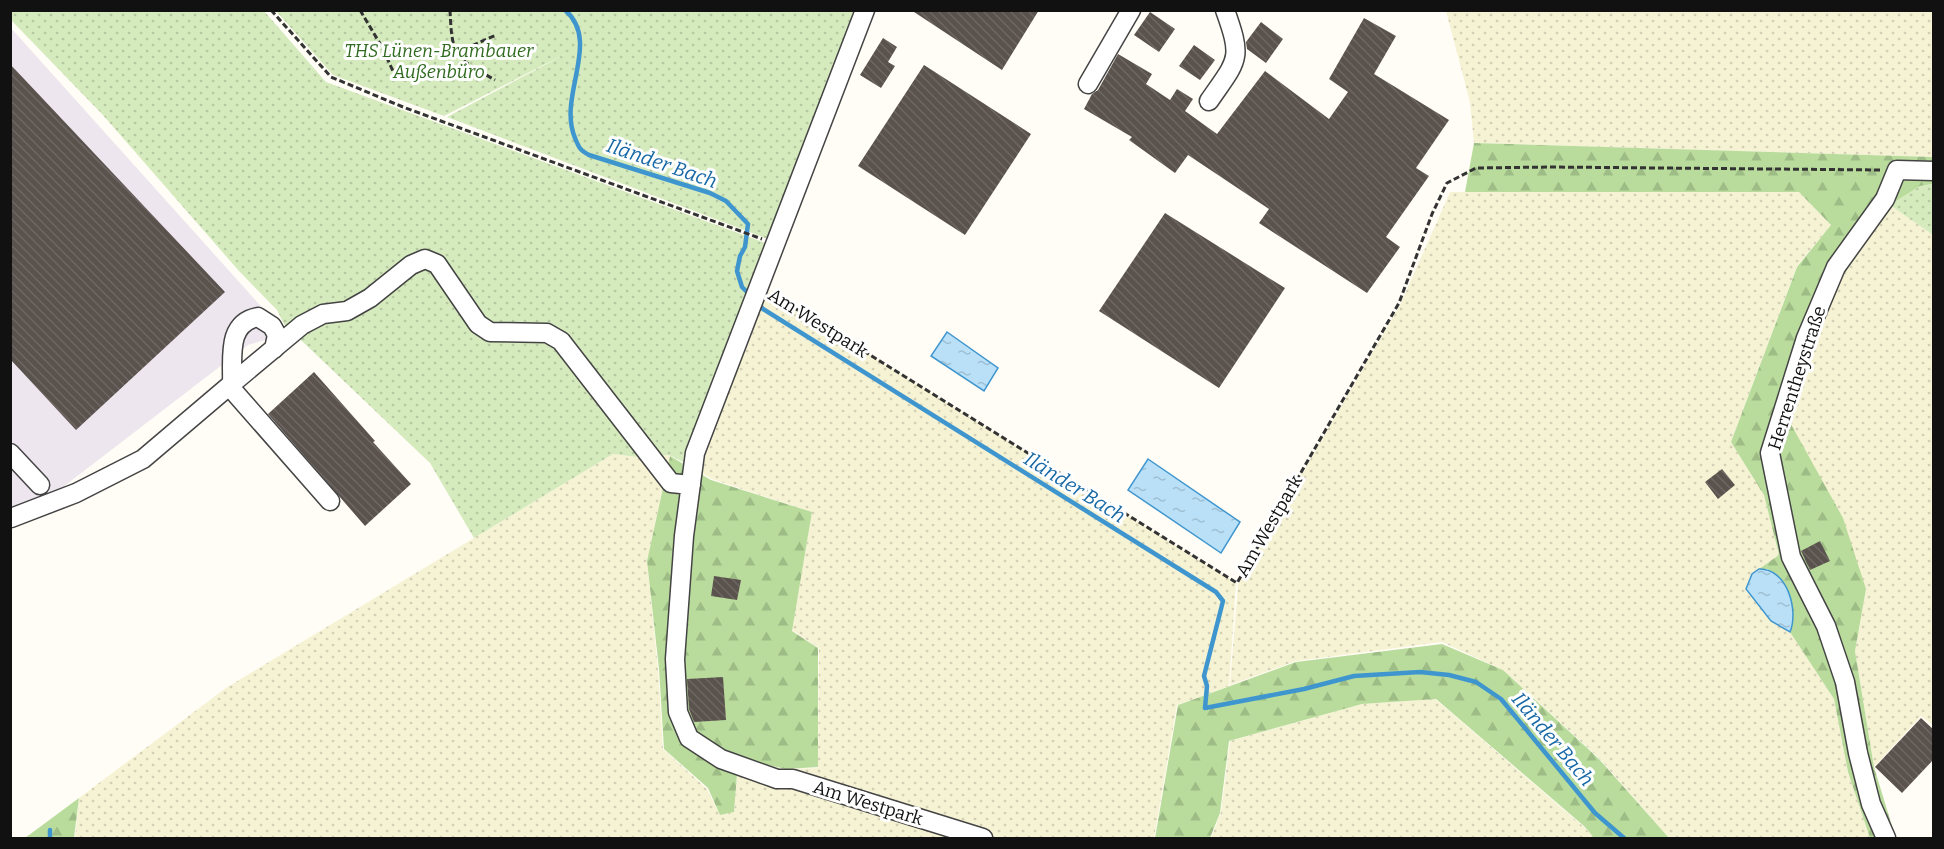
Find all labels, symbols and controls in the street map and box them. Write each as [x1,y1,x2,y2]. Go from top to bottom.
park label: THS Lünen-Brambauer Außenbüro [345,40,534,83]
water label: Iländer Bach [604,133,720,193]
street label: Am Westpark [764,284,873,363]
street label: Herrentheystraße [1763,303,1831,453]
water label: Iländer Bach [1020,446,1130,528]
street label: Am Westpark [1231,471,1307,581]
water label: Iländer Bach [1507,687,1599,791]
street label: Am Westpark [810,776,926,830]

